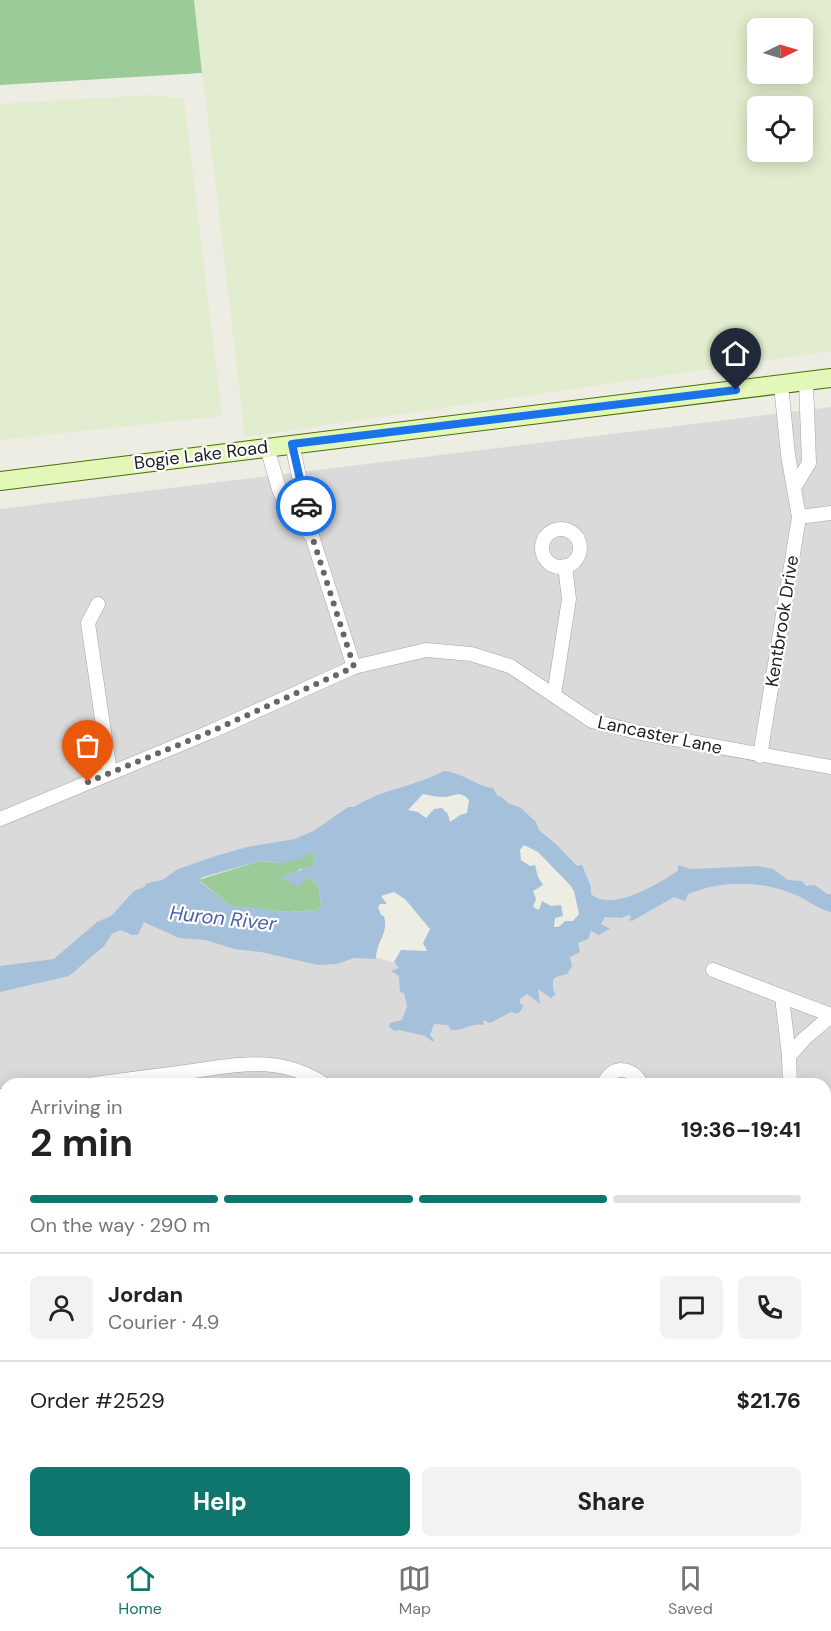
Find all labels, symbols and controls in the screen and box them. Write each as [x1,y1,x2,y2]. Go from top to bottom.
north arrow [747,18,813,84]
map controls [747,18,813,162]
button: locate [747,96,813,162]
pin [710,328,761,390]
icon: home [719,337,752,370]
street label: Bogie Lake Road [132,435,270,475]
courier [276,476,336,536]
icon: car [290,490,323,523]
street label: Kentbrook Drive [760,553,804,689]
street label: Lancaster Lane [596,710,724,760]
pin [62,720,113,782]
icon: bag [71,729,104,762]
water label: Huron River [168,899,278,937]
text: Arriving in [30,1094,122,1120]
text: 19:36–19:41 [681,1115,801,1144]
text: 2 min [30,1117,133,1168]
text: On the way · 290 m [30,1212,210,1238]
button: person [30,1276,93,1339]
button: chat [660,1276,723,1339]
button: phone [738,1276,801,1339]
text: Jordan [108,1280,183,1309]
text: Courier · 4.9 [108,1309,219,1335]
text: Order #2529 [30,1386,165,1415]
text: $21.76 [737,1386,801,1415]
button: Help [30,1467,410,1536]
button: Share [422,1467,801,1536]
tab: Home [118,1562,162,1619]
tab: Map [398,1562,431,1619]
tab: Saved [668,1562,713,1619]

